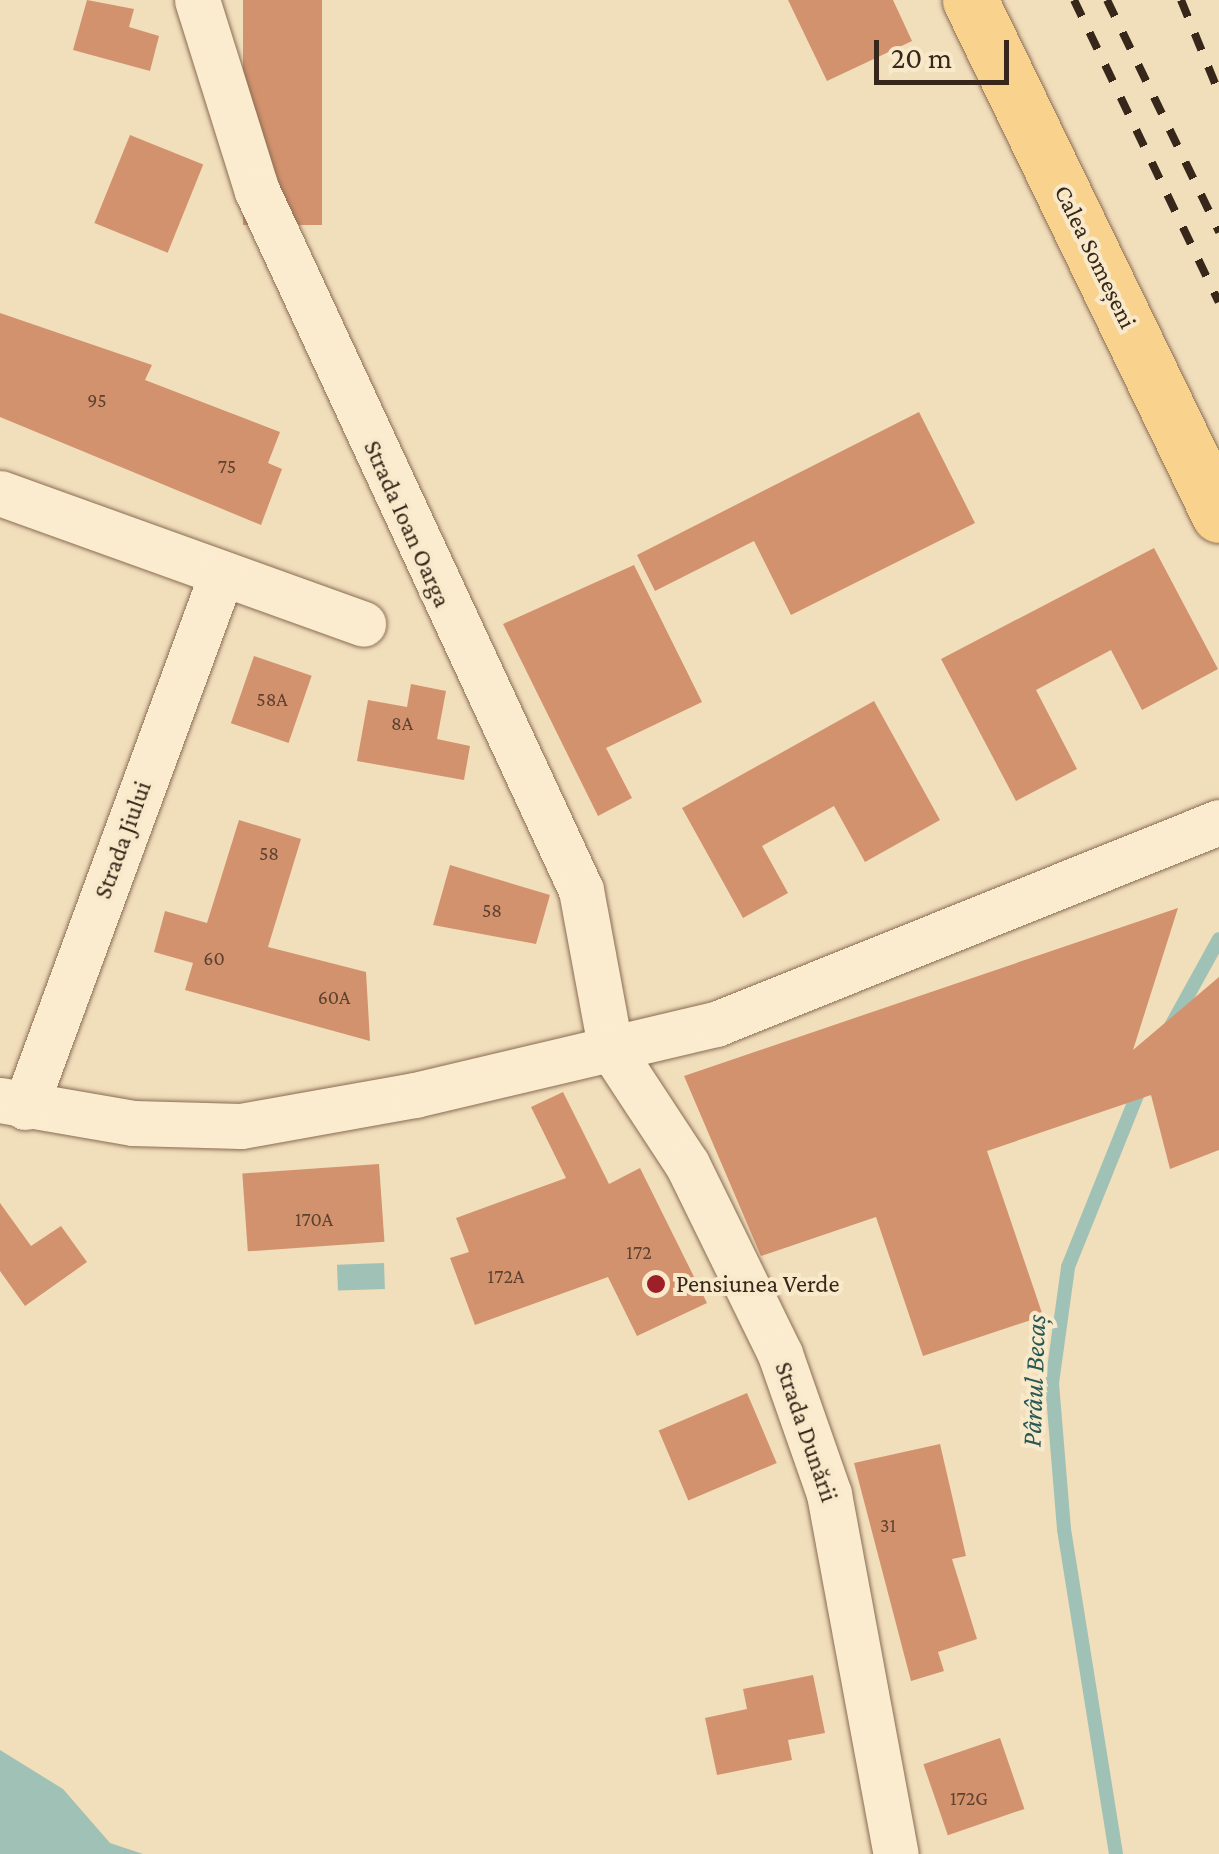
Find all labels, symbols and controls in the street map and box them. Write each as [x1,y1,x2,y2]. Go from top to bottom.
scale bar [879,20,1014,82]
text: 20 m [891,41,952,74]
street label: Calea Someșeni [1047,180,1143,334]
house number: 95 [87,388,107,412]
street label: Strada Ioan Oarga [357,436,457,612]
house number: 75 [218,454,236,478]
house number: 58A [256,687,288,711]
house number: 8A [391,711,413,735]
street label: Strada Jiului [88,777,158,903]
house number: 58 [259,841,279,865]
house number: 58 [482,898,502,922]
house number: 60 [203,946,225,970]
house number: 60A [318,985,350,1009]
house number: 170A [295,1207,333,1231]
house number: 172 [626,1240,652,1264]
house number: 172A [488,1264,524,1288]
place label: Pensiunea Verde [676,1269,839,1299]
marker: Pensiunea Verde [645,1273,667,1295]
water label: Pârâul Becaș [1015,1314,1053,1448]
street label: Strada Dunării [768,1358,844,1506]
house number: 31 [880,1513,896,1537]
house number: 172G [950,1786,988,1810]

